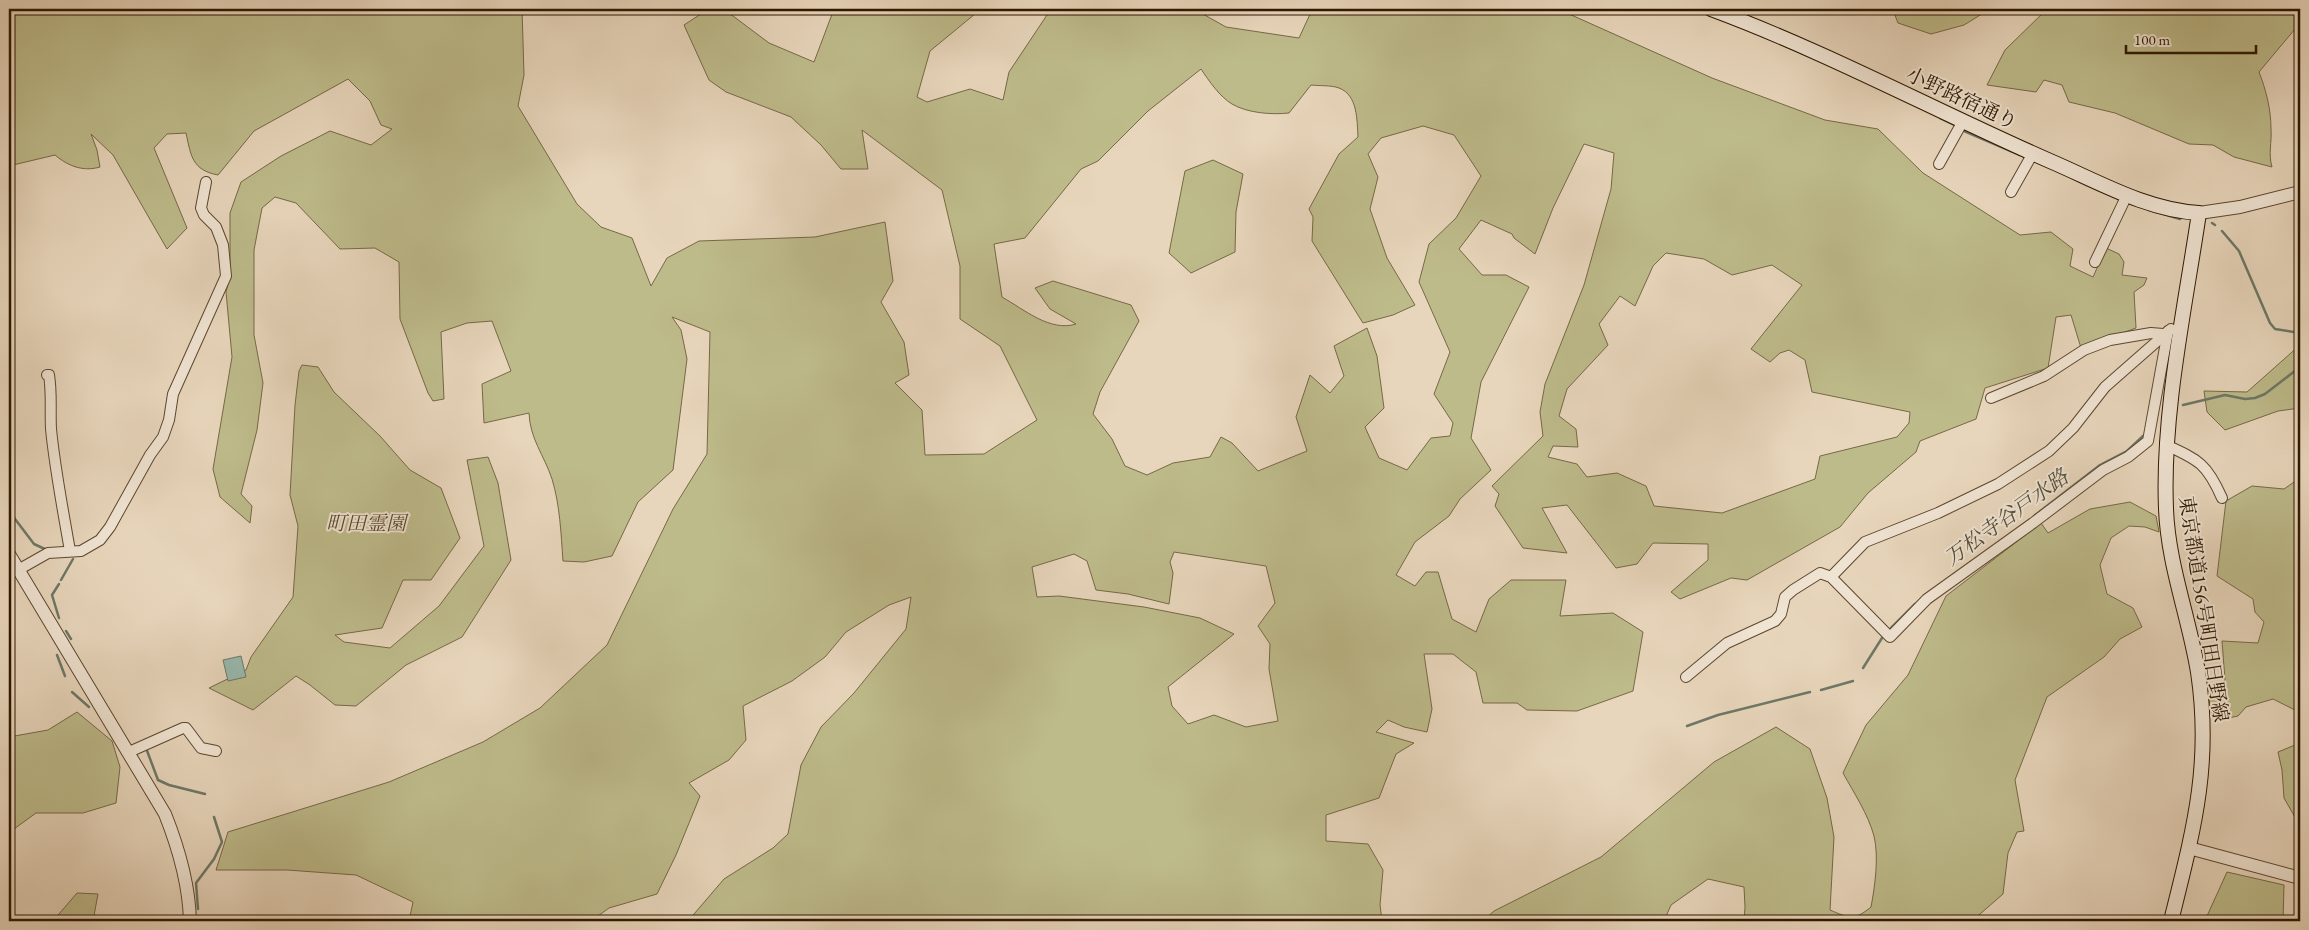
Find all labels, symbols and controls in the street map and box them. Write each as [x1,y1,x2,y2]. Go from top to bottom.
scale bar [2126,22,2256,54]
text: 100 m [2134,30,2171,49]
street label: 小野路宿通り [1902,61,2022,135]
water label: 万松寺谷戸水路 [1939,462,2075,571]
street label: 東京都道156号町田日野線 [2173,494,2235,724]
park label: 町田霊園 [326,510,409,536]

